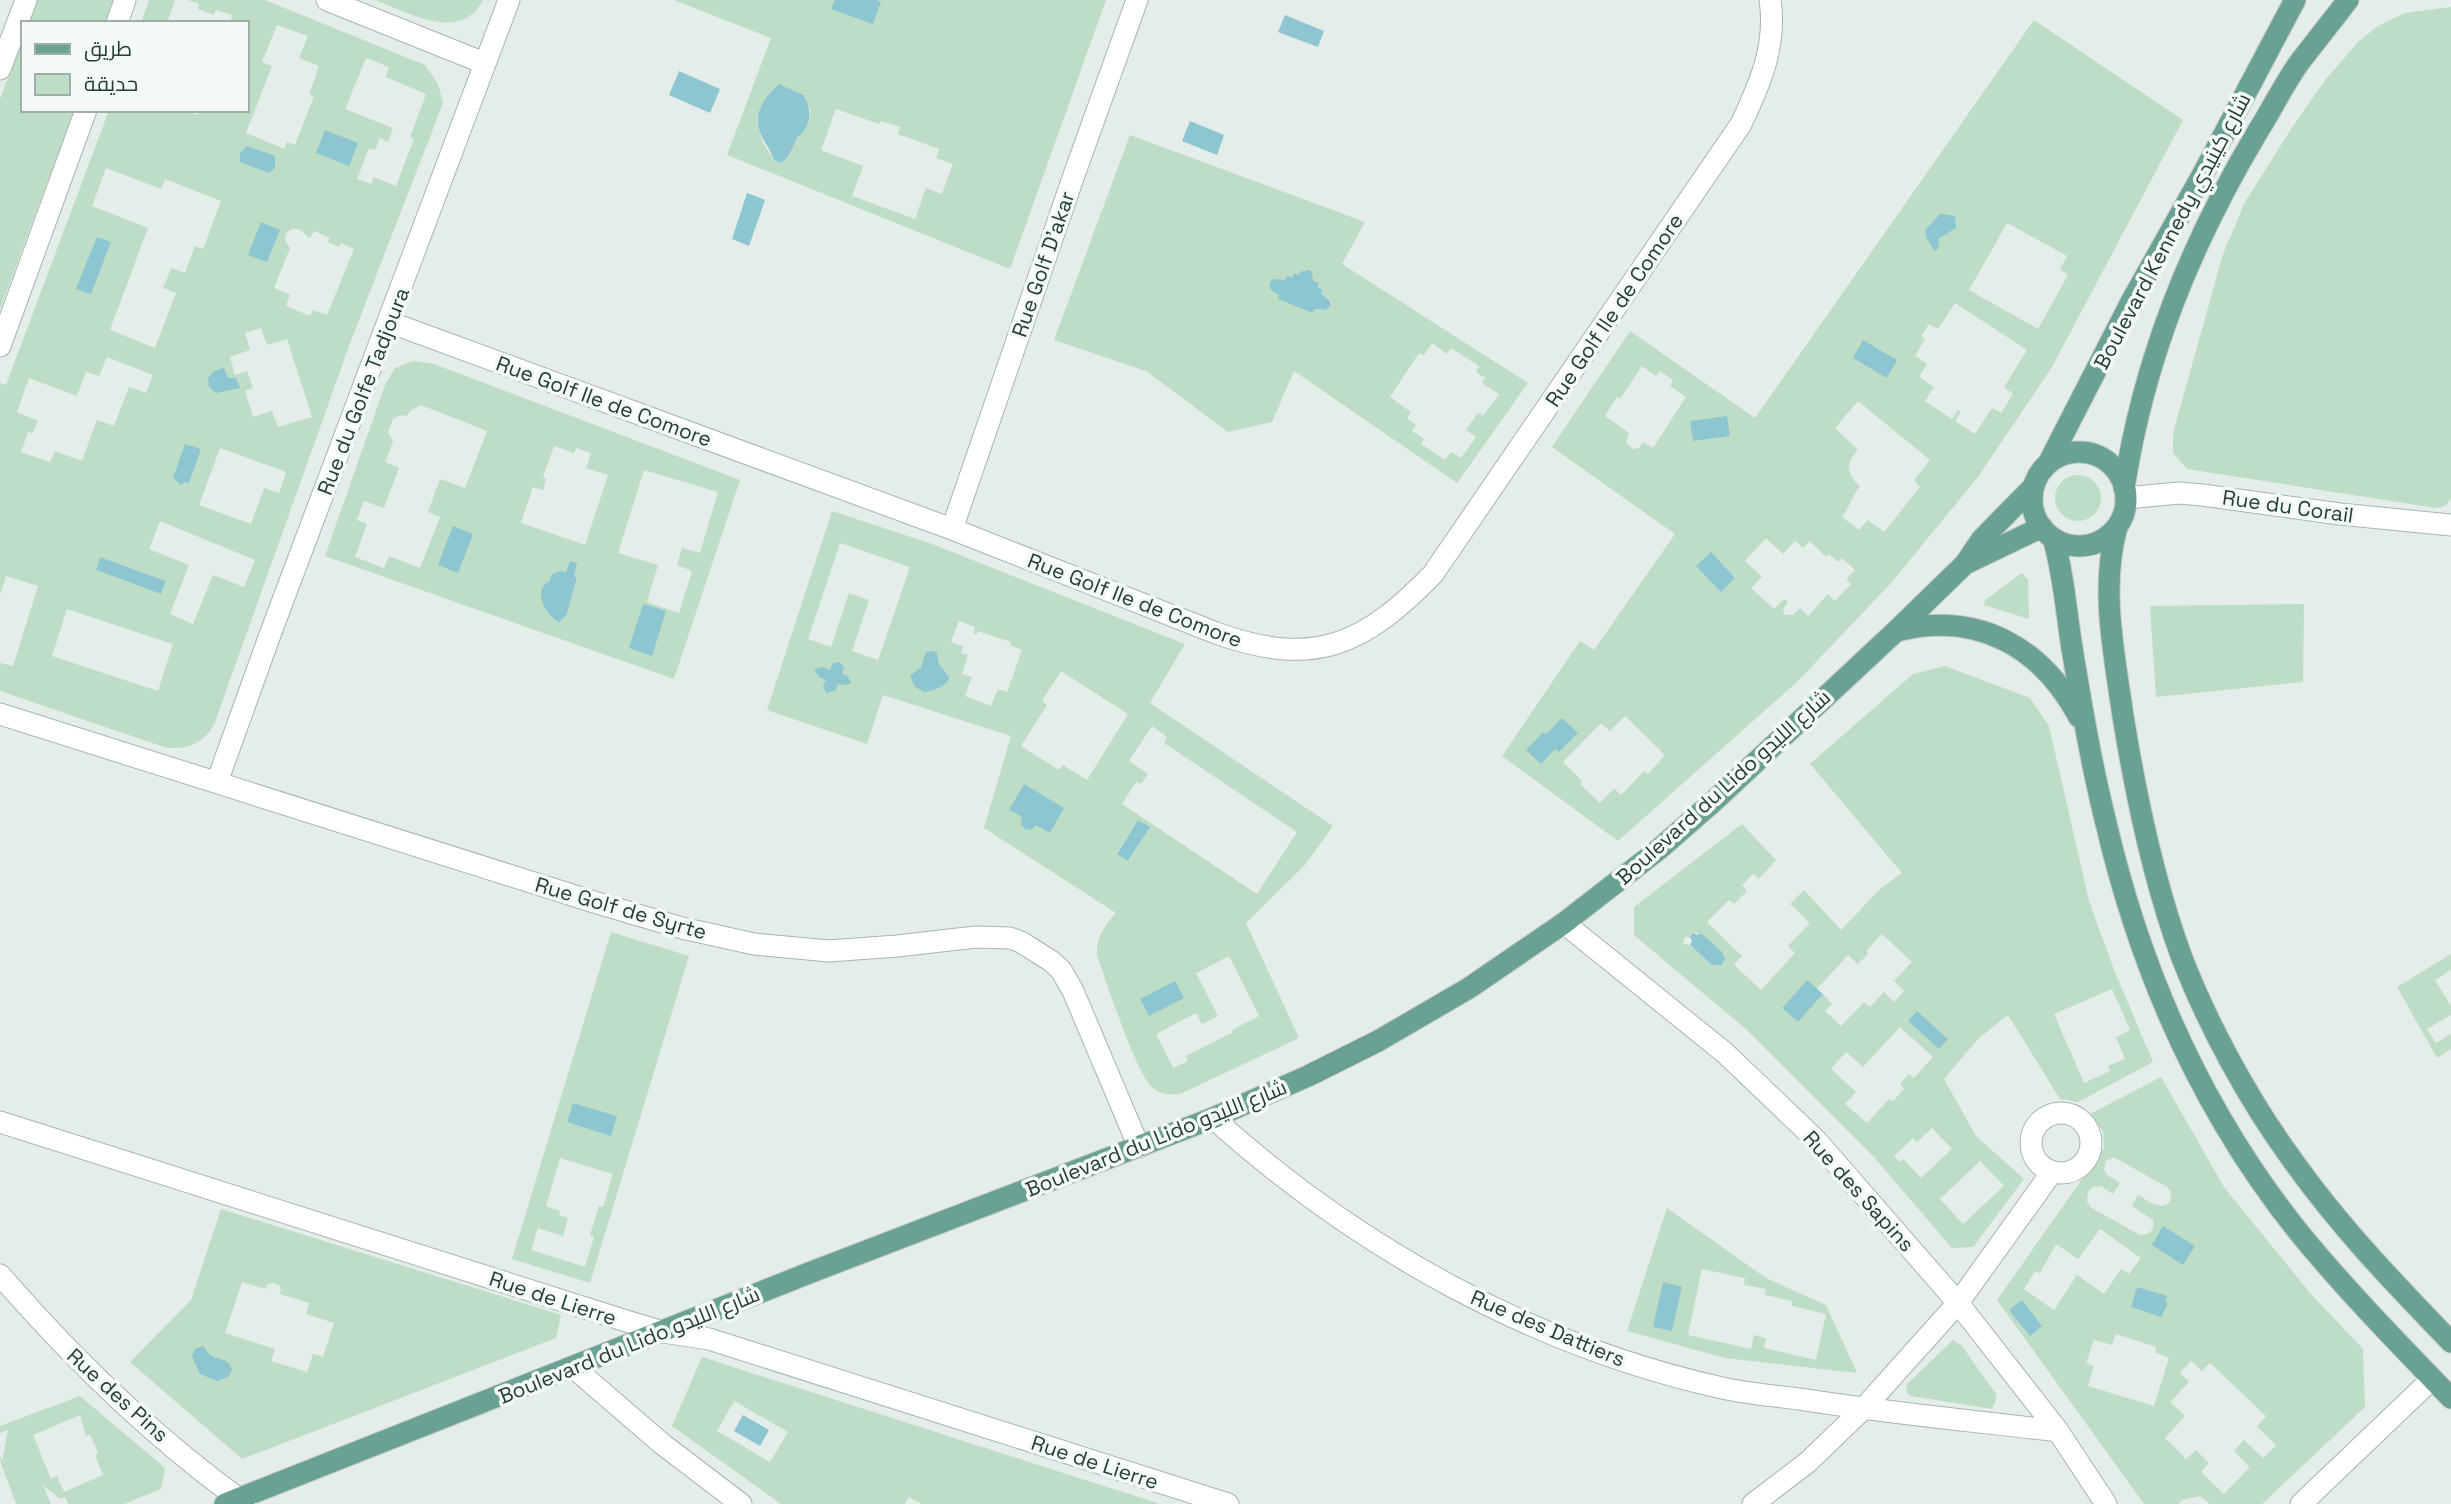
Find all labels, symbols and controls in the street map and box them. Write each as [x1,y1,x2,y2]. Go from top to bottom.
legend [21,21,248,112]
text: طريق [84,35,132,62]
text: حديقة [84,70,138,97]
street label: Boulevard Kennedy شارع كينيدي [2088,88,2259,375]
street label: Rue Golf D'akar [1005,188,1081,340]
street label: Rue Golf Ile de Comore [1539,208,1689,412]
street label: Rue du Golfe Tadjoura [311,283,415,499]
street label: Rue Golf Ile de Comore [492,349,716,453]
street label: Rue du Corail [2221,483,2355,529]
street label: Rue Golf Ile de Comore [1024,547,1246,653]
street label: Boulevard du Lido شارع الليدو [1610,683,1837,891]
street label: Rue Golf de Syrte [532,871,710,945]
street label: Boulevard du Lido شارع الليدو [1021,1073,1291,1204]
street label: Rue des Sapins [1797,1125,1921,1257]
street label: Rue de Lierre [486,1265,620,1331]
street label: Boulevard du Lido شارع الليدو [494,1280,764,1411]
street label: Rue des Dattiers [1467,1283,1629,1373]
street label: Rue des Pins [61,1342,175,1448]
street label: Rue de Lierre [1028,1429,1162,1495]

